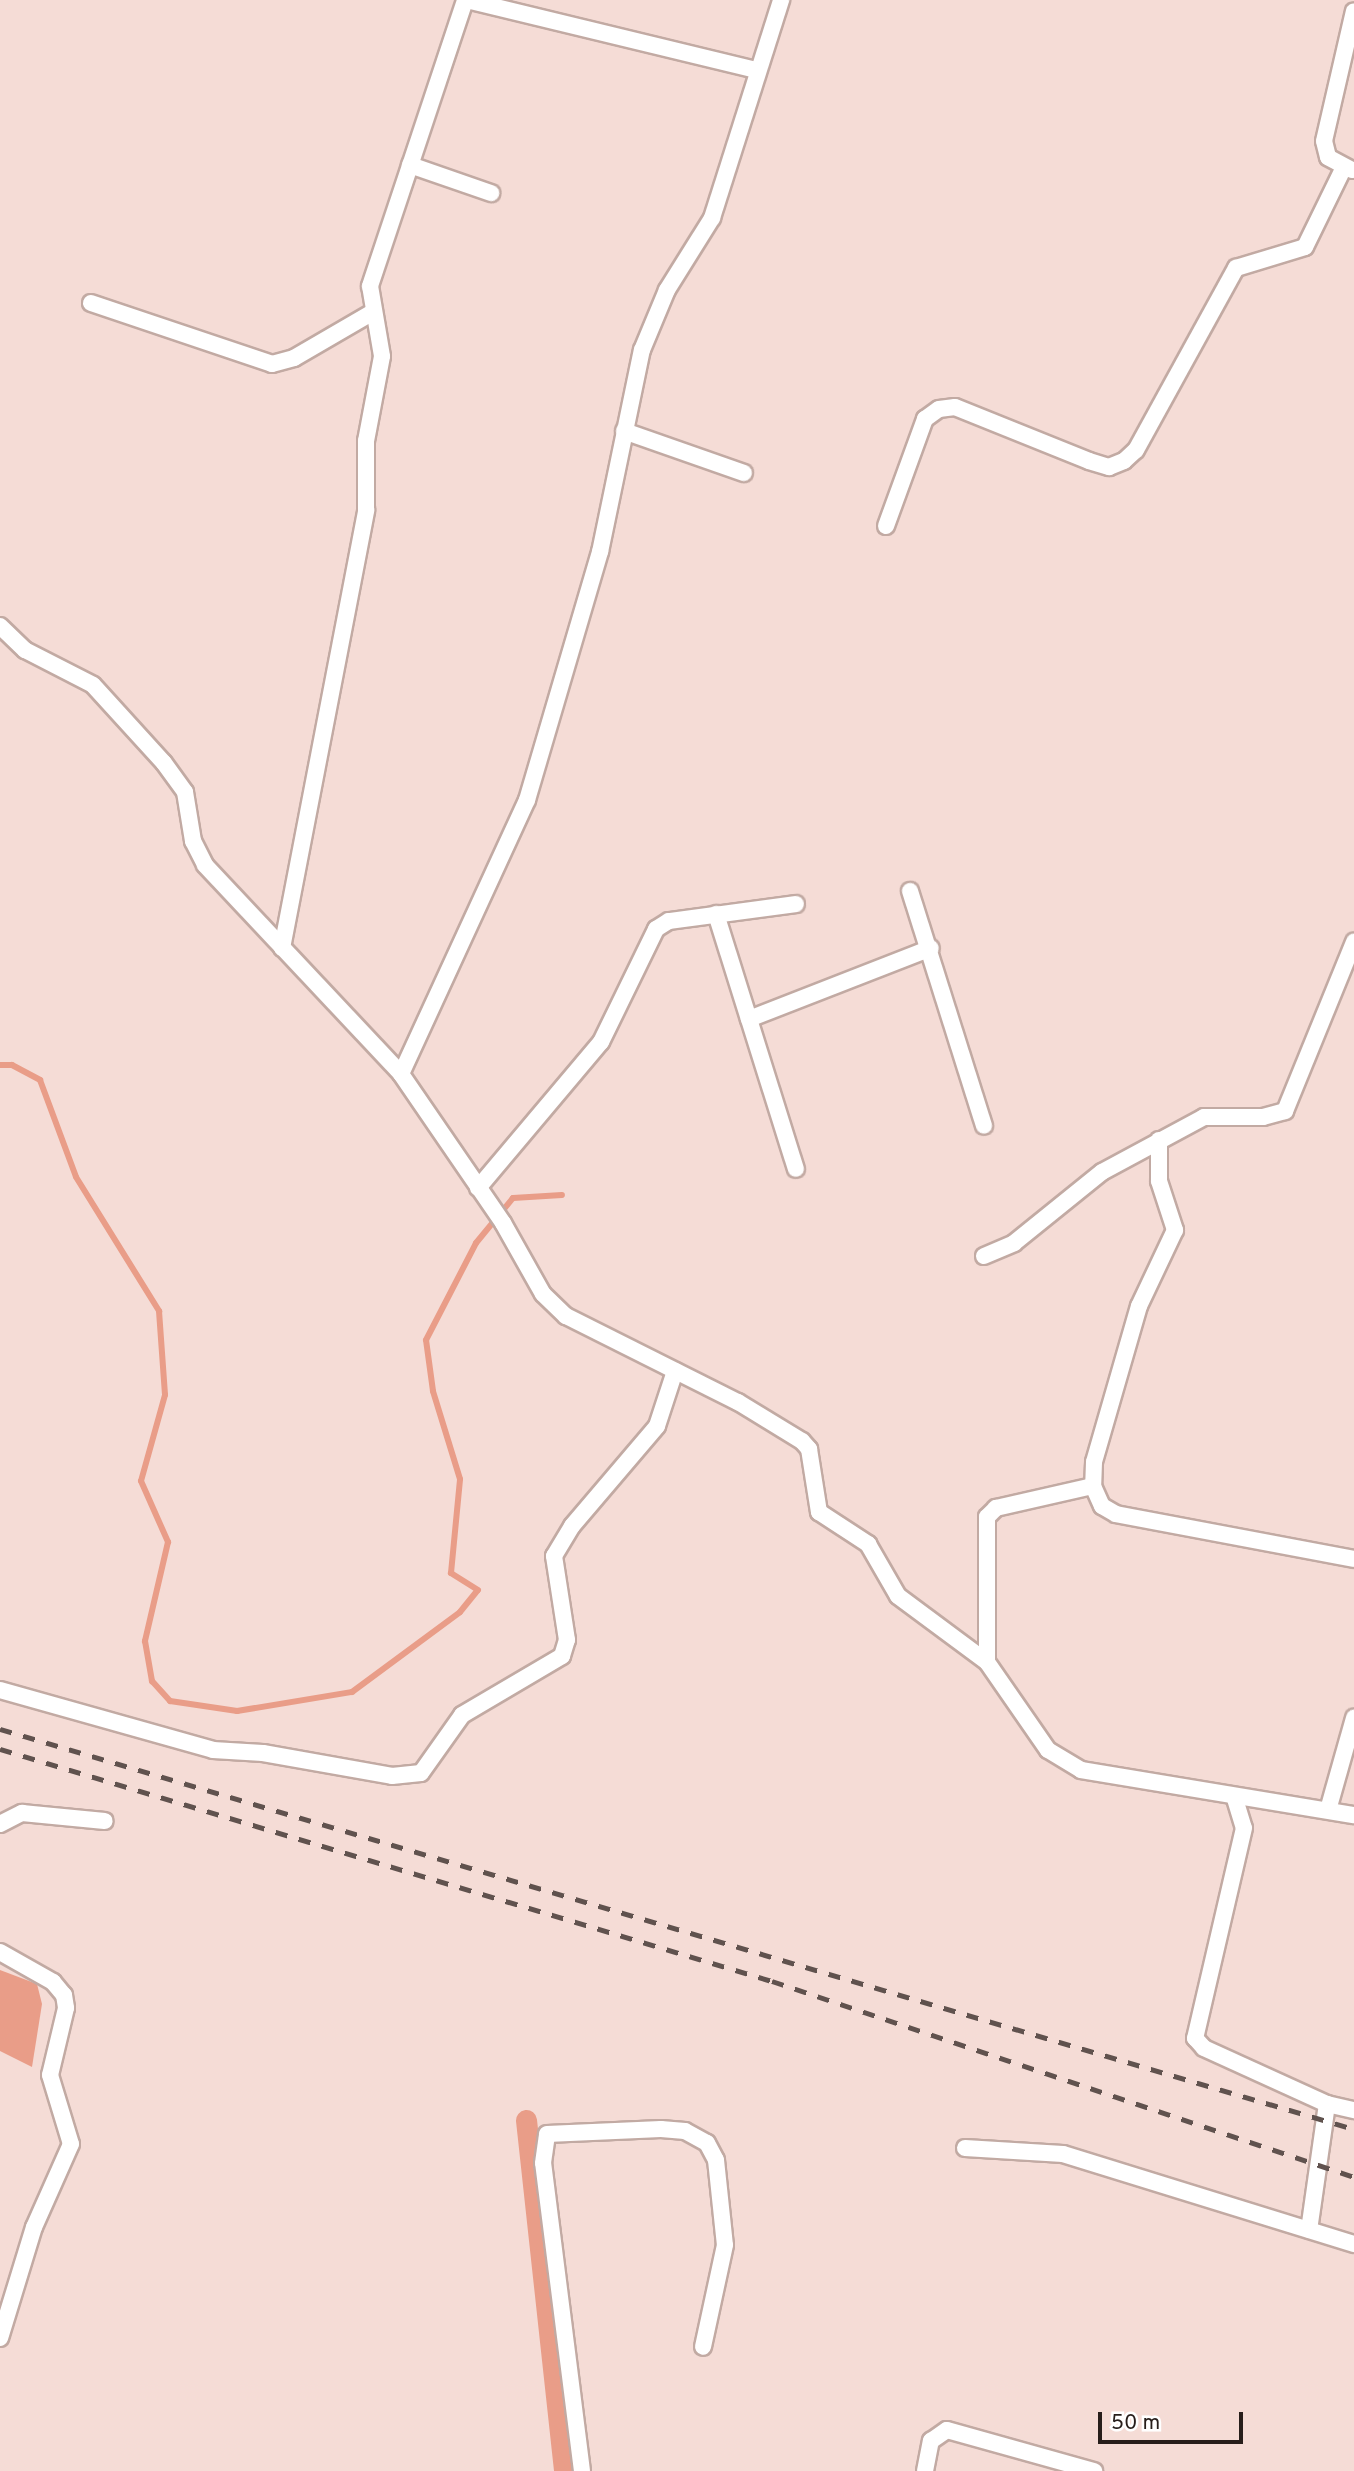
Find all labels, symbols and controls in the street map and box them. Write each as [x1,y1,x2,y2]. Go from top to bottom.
scale bar [1102,2398,1247,2442]
text: 50 m [1111,2410,1160,2437]

